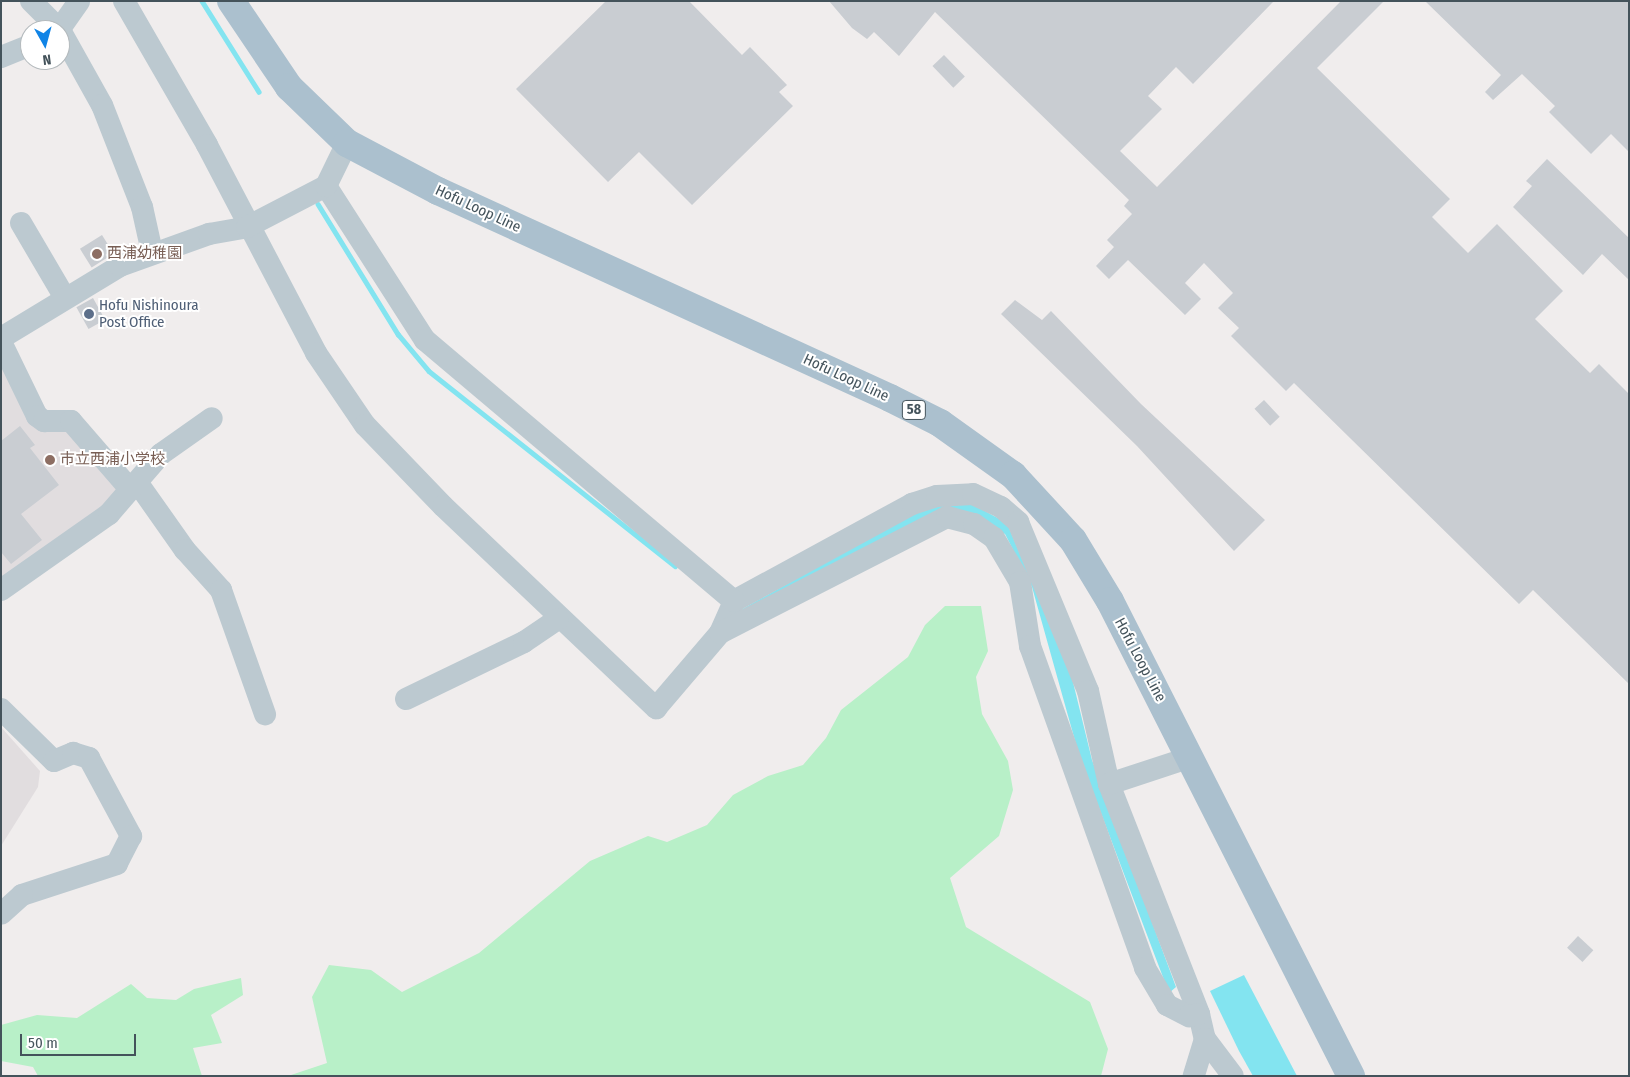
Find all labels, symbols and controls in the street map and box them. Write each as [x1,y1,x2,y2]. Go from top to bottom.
north arrow [20,20,70,70]
text: N [42,50,52,68]
street label: Hofu Loop Line [432,181,524,237]
place label: 西浦幼稚園 [107,245,182,263]
marker: 西浦幼稚園 [91,248,103,260]
place label: Hofu Nishinoura Post Office [99,296,199,331]
marker: Hofu Nishinoura Post Office [83,308,95,320]
street label: Hofu Loop Line [800,350,892,406]
road number: 58 [902,398,926,422]
place label: 市立西浦小学校 [60,451,165,469]
marker: 市立西浦小学校 [44,454,56,466]
street label: Hofu Loop Line [1110,615,1170,705]
scale bar [22,1024,139,1056]
text: 50 m [28,1034,58,1052]

